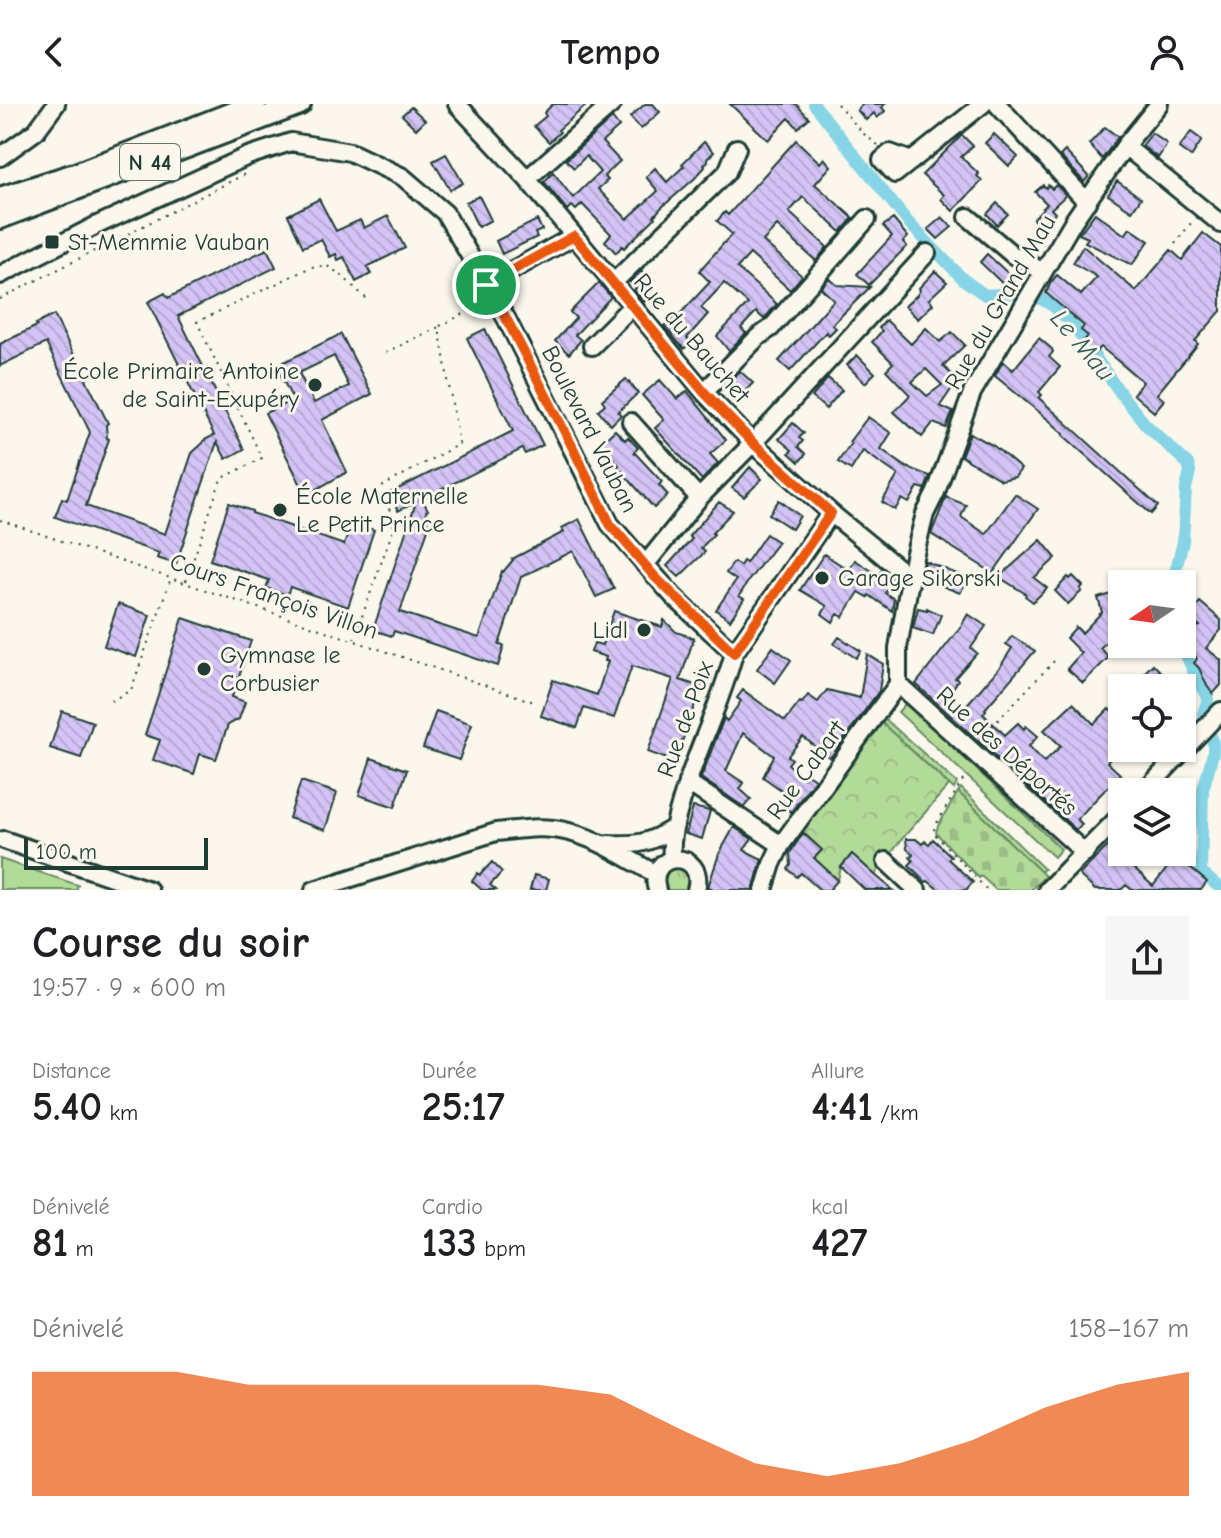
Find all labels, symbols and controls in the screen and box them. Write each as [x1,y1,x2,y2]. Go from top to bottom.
icon: back [32,30,76,74]
icon: person [1145,30,1189,74]
text: Tempo [561,32,660,73]
road number: N 44 [120,144,180,180]
street label: Rue du Grand Mau [939,210,1061,394]
place label: St-Memmie Vauban [68,228,270,256]
marker: St-Memmie Vauban [43,233,61,251]
pin [452,251,520,319]
icon: arrive [464,263,508,307]
street label: Rue du Bauchet [628,268,757,409]
water label: Le Mau [1044,304,1121,387]
street label: Boulevard Vauban [536,341,644,517]
place label: École Primaire Antoine de Saint-Exupéry [63,357,299,413]
marker: École Primaire Antoine de Saint-Exupéry [306,376,324,394]
place label: École Maternelle Le Petit Prince [296,482,468,538]
marker: École Maternelle Le Petit Prince [271,501,289,519]
street label: Cours François Villon [166,547,382,645]
place label: Garage Sikorski [838,564,1001,592]
marker: Garage Sikorski [813,569,831,587]
north arrow [1108,570,1196,658]
map controls [1108,570,1196,866]
place label: Lidl [593,616,628,644]
marker: Lidl [635,621,653,639]
place label: Gymnase le Corbusier [220,641,341,697]
street label: Rue de Poix [651,657,719,781]
marker: Gymnase le Corbusier [195,660,213,678]
button: locate [1108,674,1196,762]
street label: Rue des Déportés [931,680,1083,822]
street label: Rue Cabart [761,714,852,825]
button: layers [1108,778,1196,866]
scale bar [24,834,208,870]
text: 100 m [36,839,97,865]
button: share [1105,916,1189,1000]
text: Course du soir [32,917,309,968]
text: 19:57 · 9 × 600 m [32,973,226,1003]
text: Distance [32,1058,111,1084]
text: Durée [422,1058,477,1084]
text: Allure [811,1058,864,1084]
text: 5.40 [32,1084,102,1130]
text: 25:17 [422,1084,505,1130]
text: 4:41 [811,1084,873,1130]
text: km [102,1100,138,1126]
text: /km [873,1100,919,1126]
text: Dénivelé [32,1194,110,1220]
text: Cardio [422,1194,483,1220]
text: kcal [811,1194,848,1220]
text: 81 [32,1220,68,1266]
text: 133 [422,1220,477,1266]
text: 427 [811,1220,868,1266]
text: m [68,1236,94,1262]
text: bpm [477,1236,526,1262]
text: Dénivelé [32,1314,124,1344]
text: 158–167 m [1069,1314,1189,1344]

